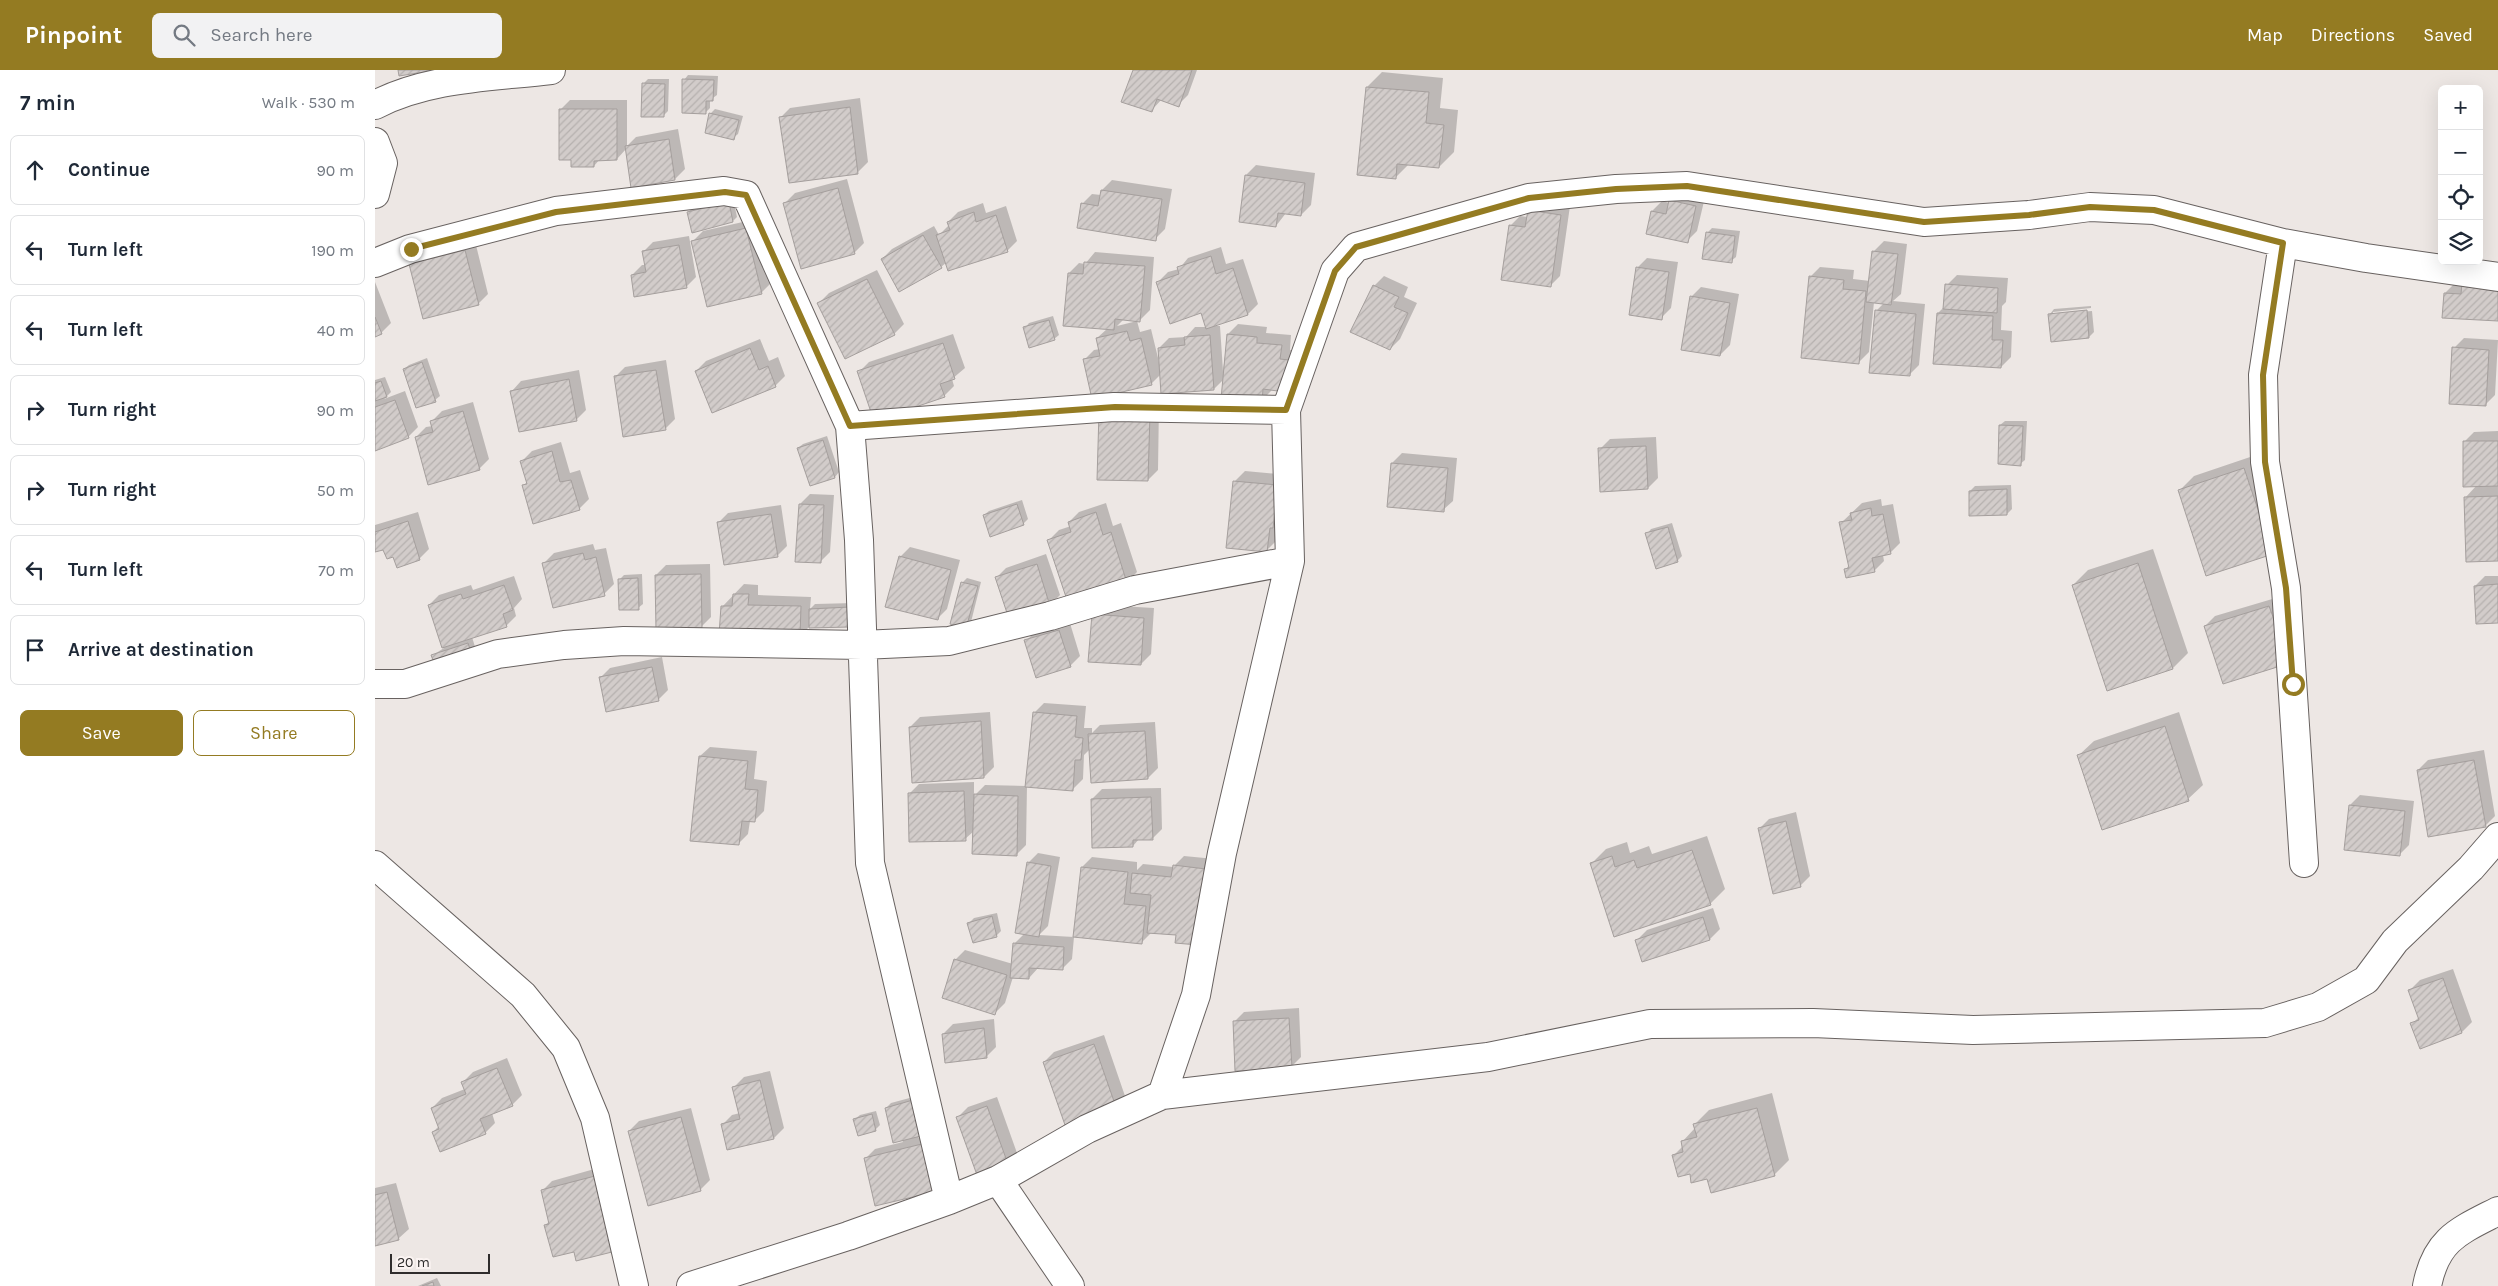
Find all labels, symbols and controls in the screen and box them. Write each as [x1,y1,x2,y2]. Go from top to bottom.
search box [152,13,502,58]
text: Pinpoint [25,21,122,49]
icon: search [170,21,198,49]
text: Search here [210,24,312,46]
text: Map [2247,24,2283,46]
text: Directions [2311,24,2395,46]
text: Saved [2423,24,2473,46]
map controls [2438,85,2483,265]
button: + [2438,85,2483,130]
text: 7 min [20,91,76,115]
text: Walk · 530 m [262,93,355,112]
button: − [2438,130,2483,175]
icon: ahead [21,156,49,184]
text: Continue [68,159,150,181]
text: 90 m [316,161,354,180]
button: locate [2438,175,2483,220]
button: layers [2438,220,2483,265]
icon: left [21,236,49,264]
route end [400,238,423,261]
text: Turn left [68,239,143,261]
text: 190 m [311,241,354,260]
icon: left [21,316,49,344]
text: Turn left [68,319,143,341]
text: 40 m [317,321,354,340]
icon: right [21,396,49,424]
text: Turn right [68,399,157,421]
text: 90 m [316,401,354,420]
icon: right [21,476,49,504]
text: Turn right [68,479,157,501]
text: 50 m [317,481,354,500]
icon: left [21,556,49,584]
text: Turn left [68,559,143,581]
text: 70 m [318,561,354,580]
icon: arrive [21,636,49,664]
text: Arrive at destination [68,639,254,661]
route start [2282,673,2305,696]
button: Save [20,710,183,756]
button: Share [193,710,355,756]
scale bar [390,1251,490,1274]
text: 20 m [397,1254,430,1271]

